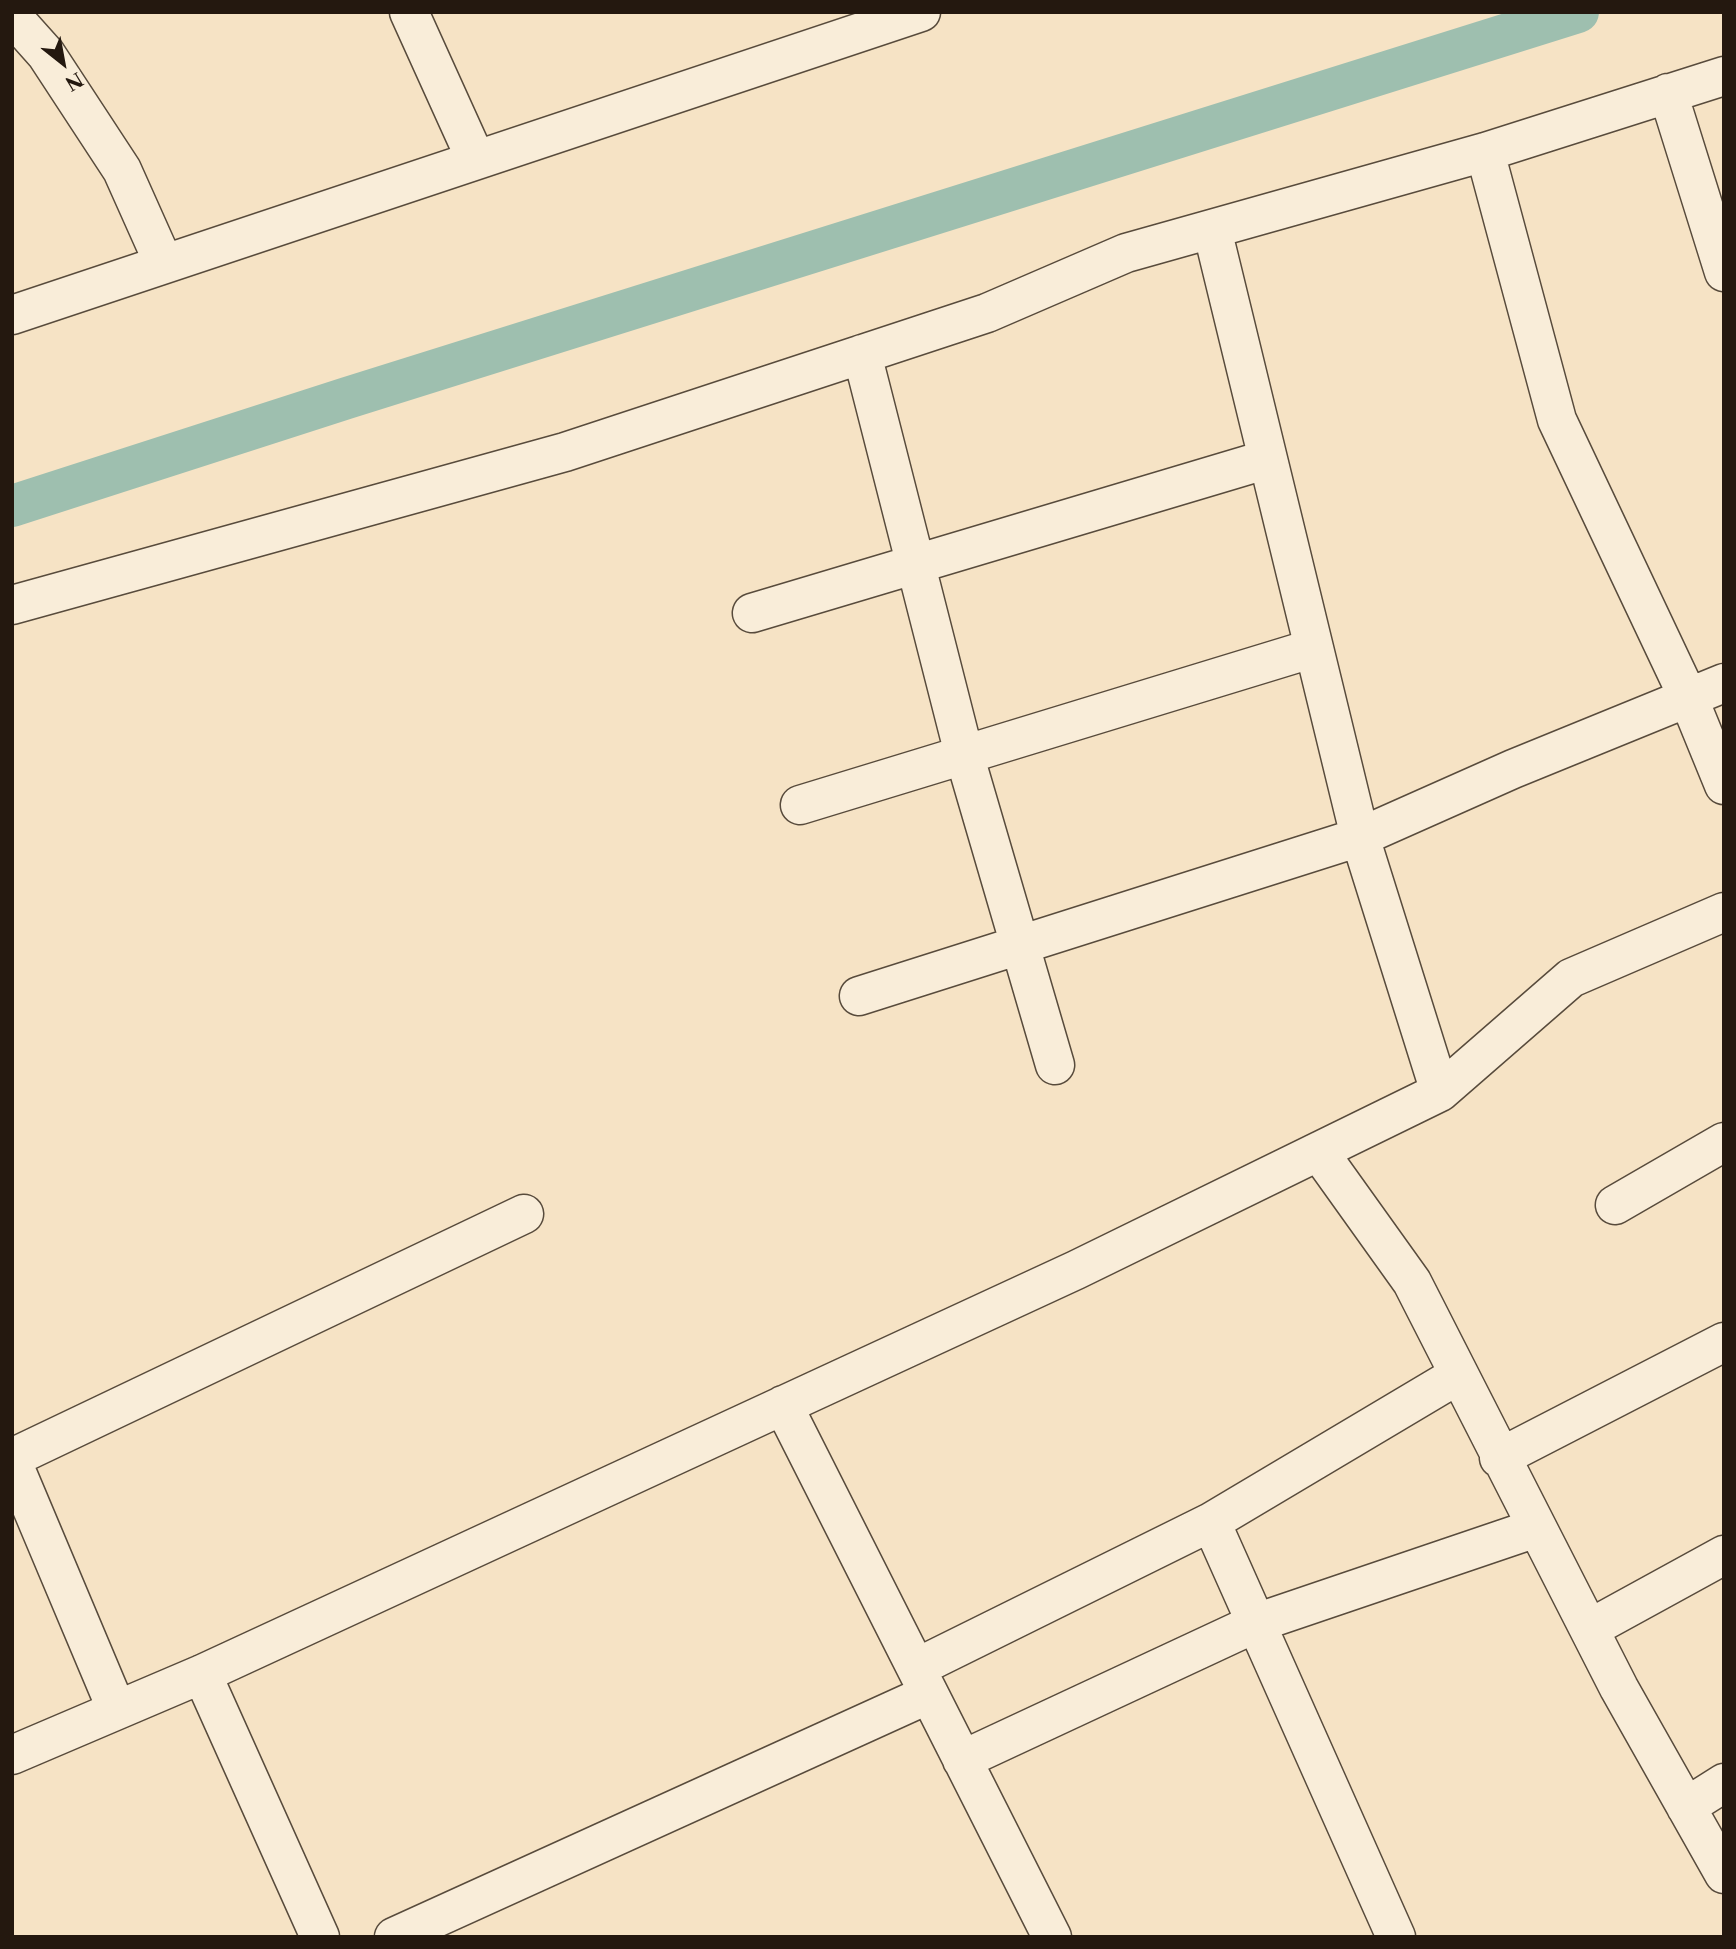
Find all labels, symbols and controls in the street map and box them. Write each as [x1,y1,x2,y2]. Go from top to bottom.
north arrow [28,28,98,98]
text: N [61,67,87,96]

